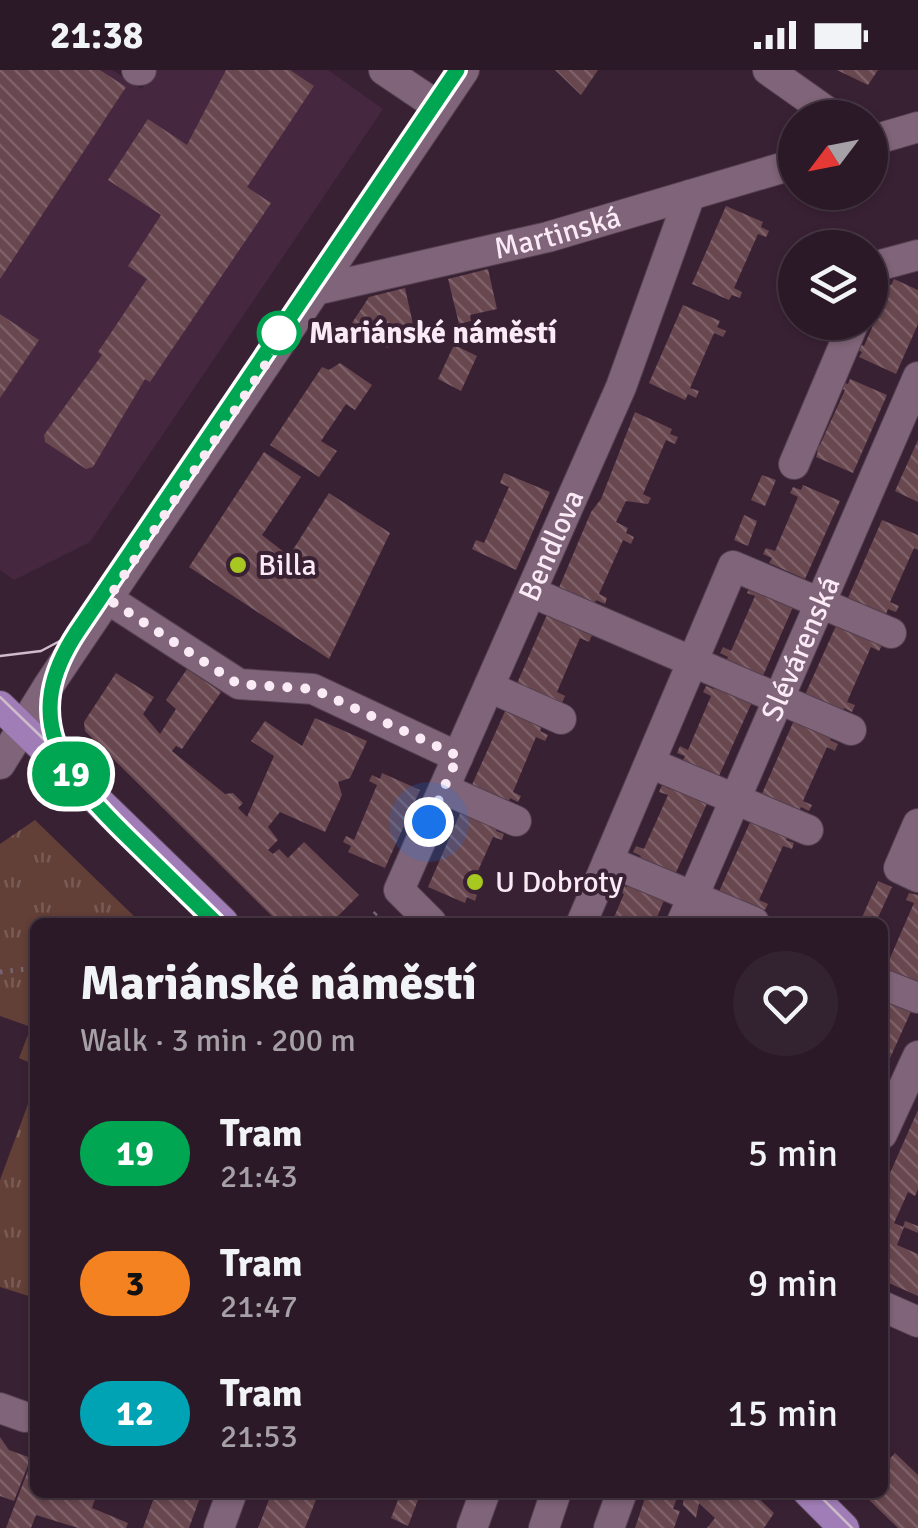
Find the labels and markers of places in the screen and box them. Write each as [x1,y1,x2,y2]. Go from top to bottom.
marker: Mariánské náměstí [258,312,300,354]
place label: Mariánské náměstí [309,315,557,352]
place label: Billa [258,547,317,584]
marker: Billa [227,554,249,576]
place label: U Dobroty [495,864,623,901]
marker: U Dobroty [464,871,486,893]

